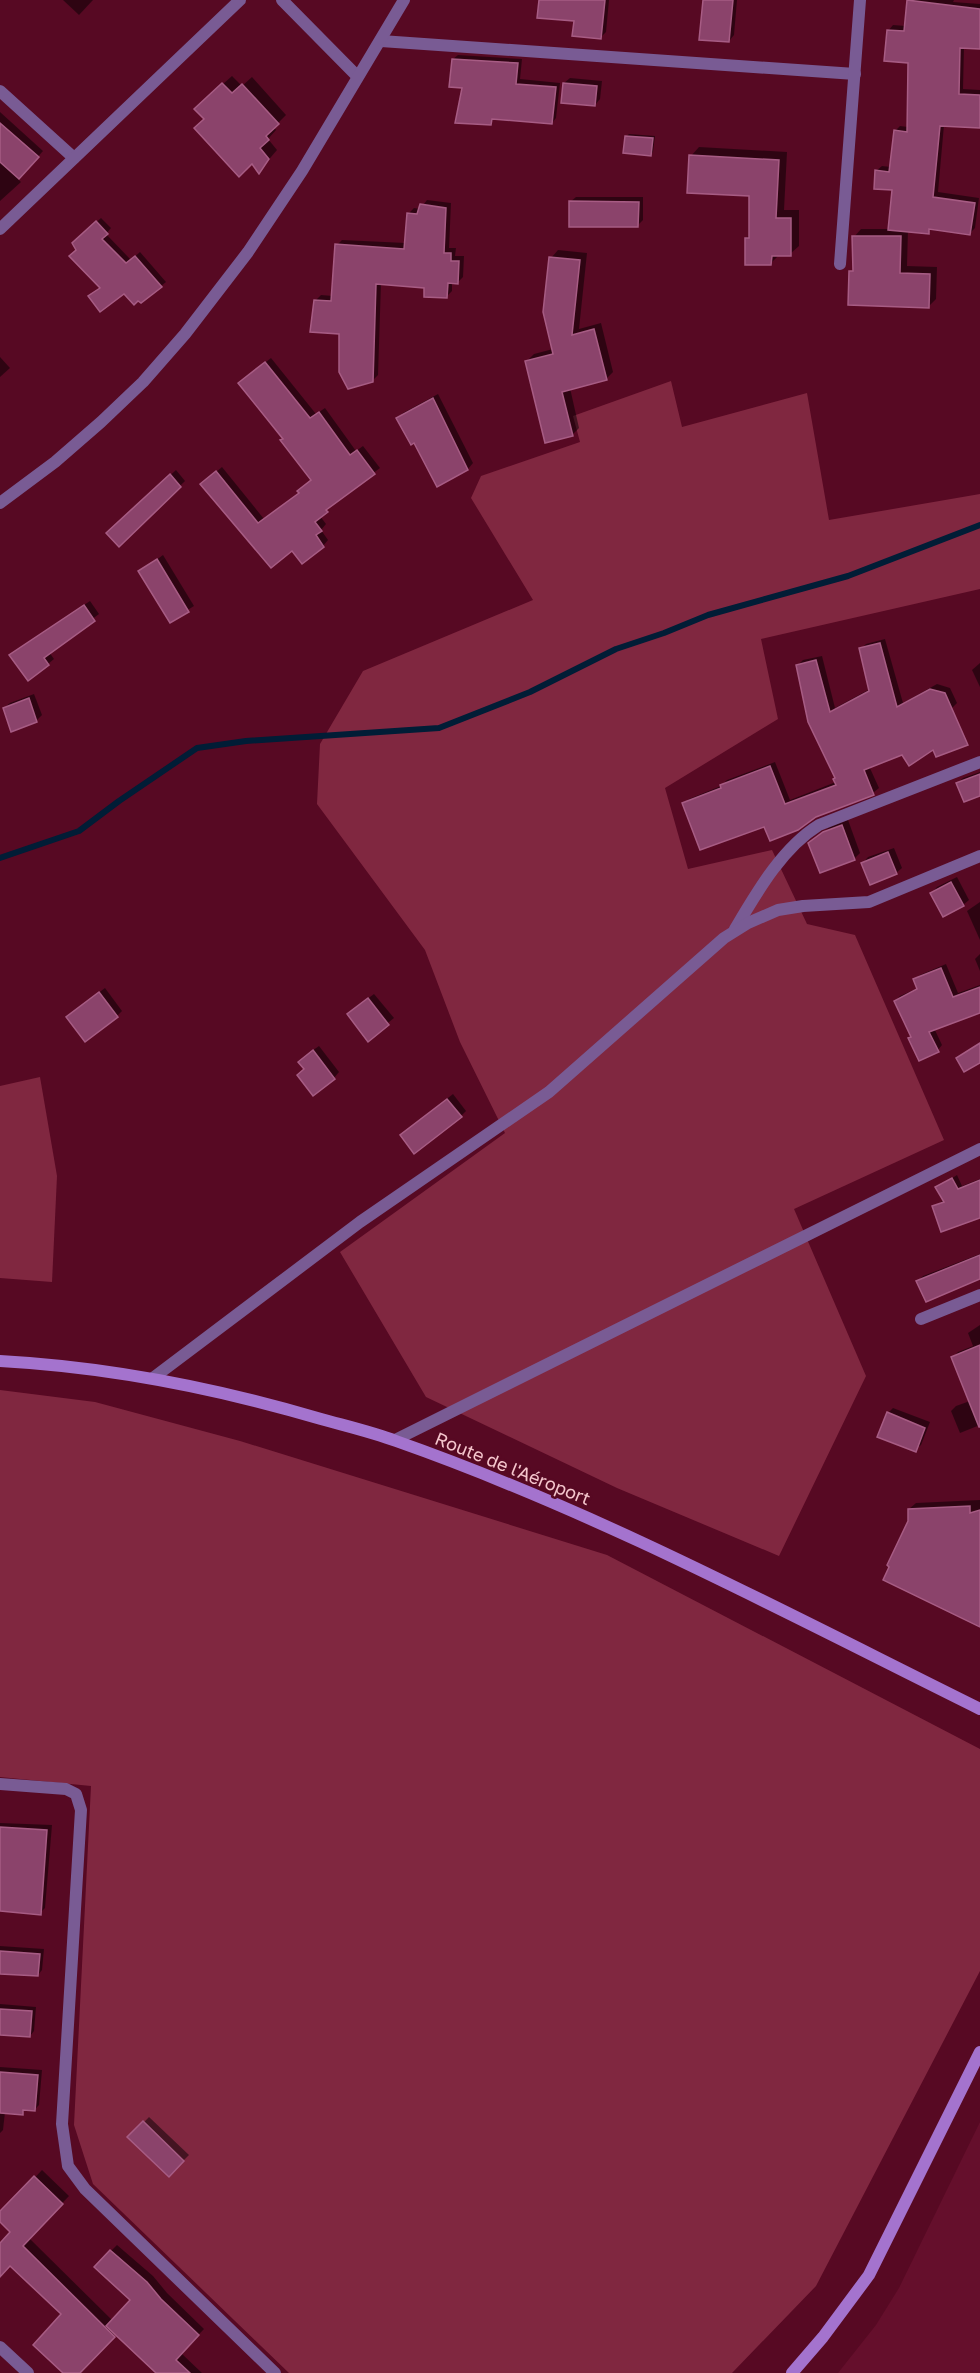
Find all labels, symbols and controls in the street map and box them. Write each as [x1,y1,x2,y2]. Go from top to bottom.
street label: Route de l'Aéroport [432,1427,594,1509]

